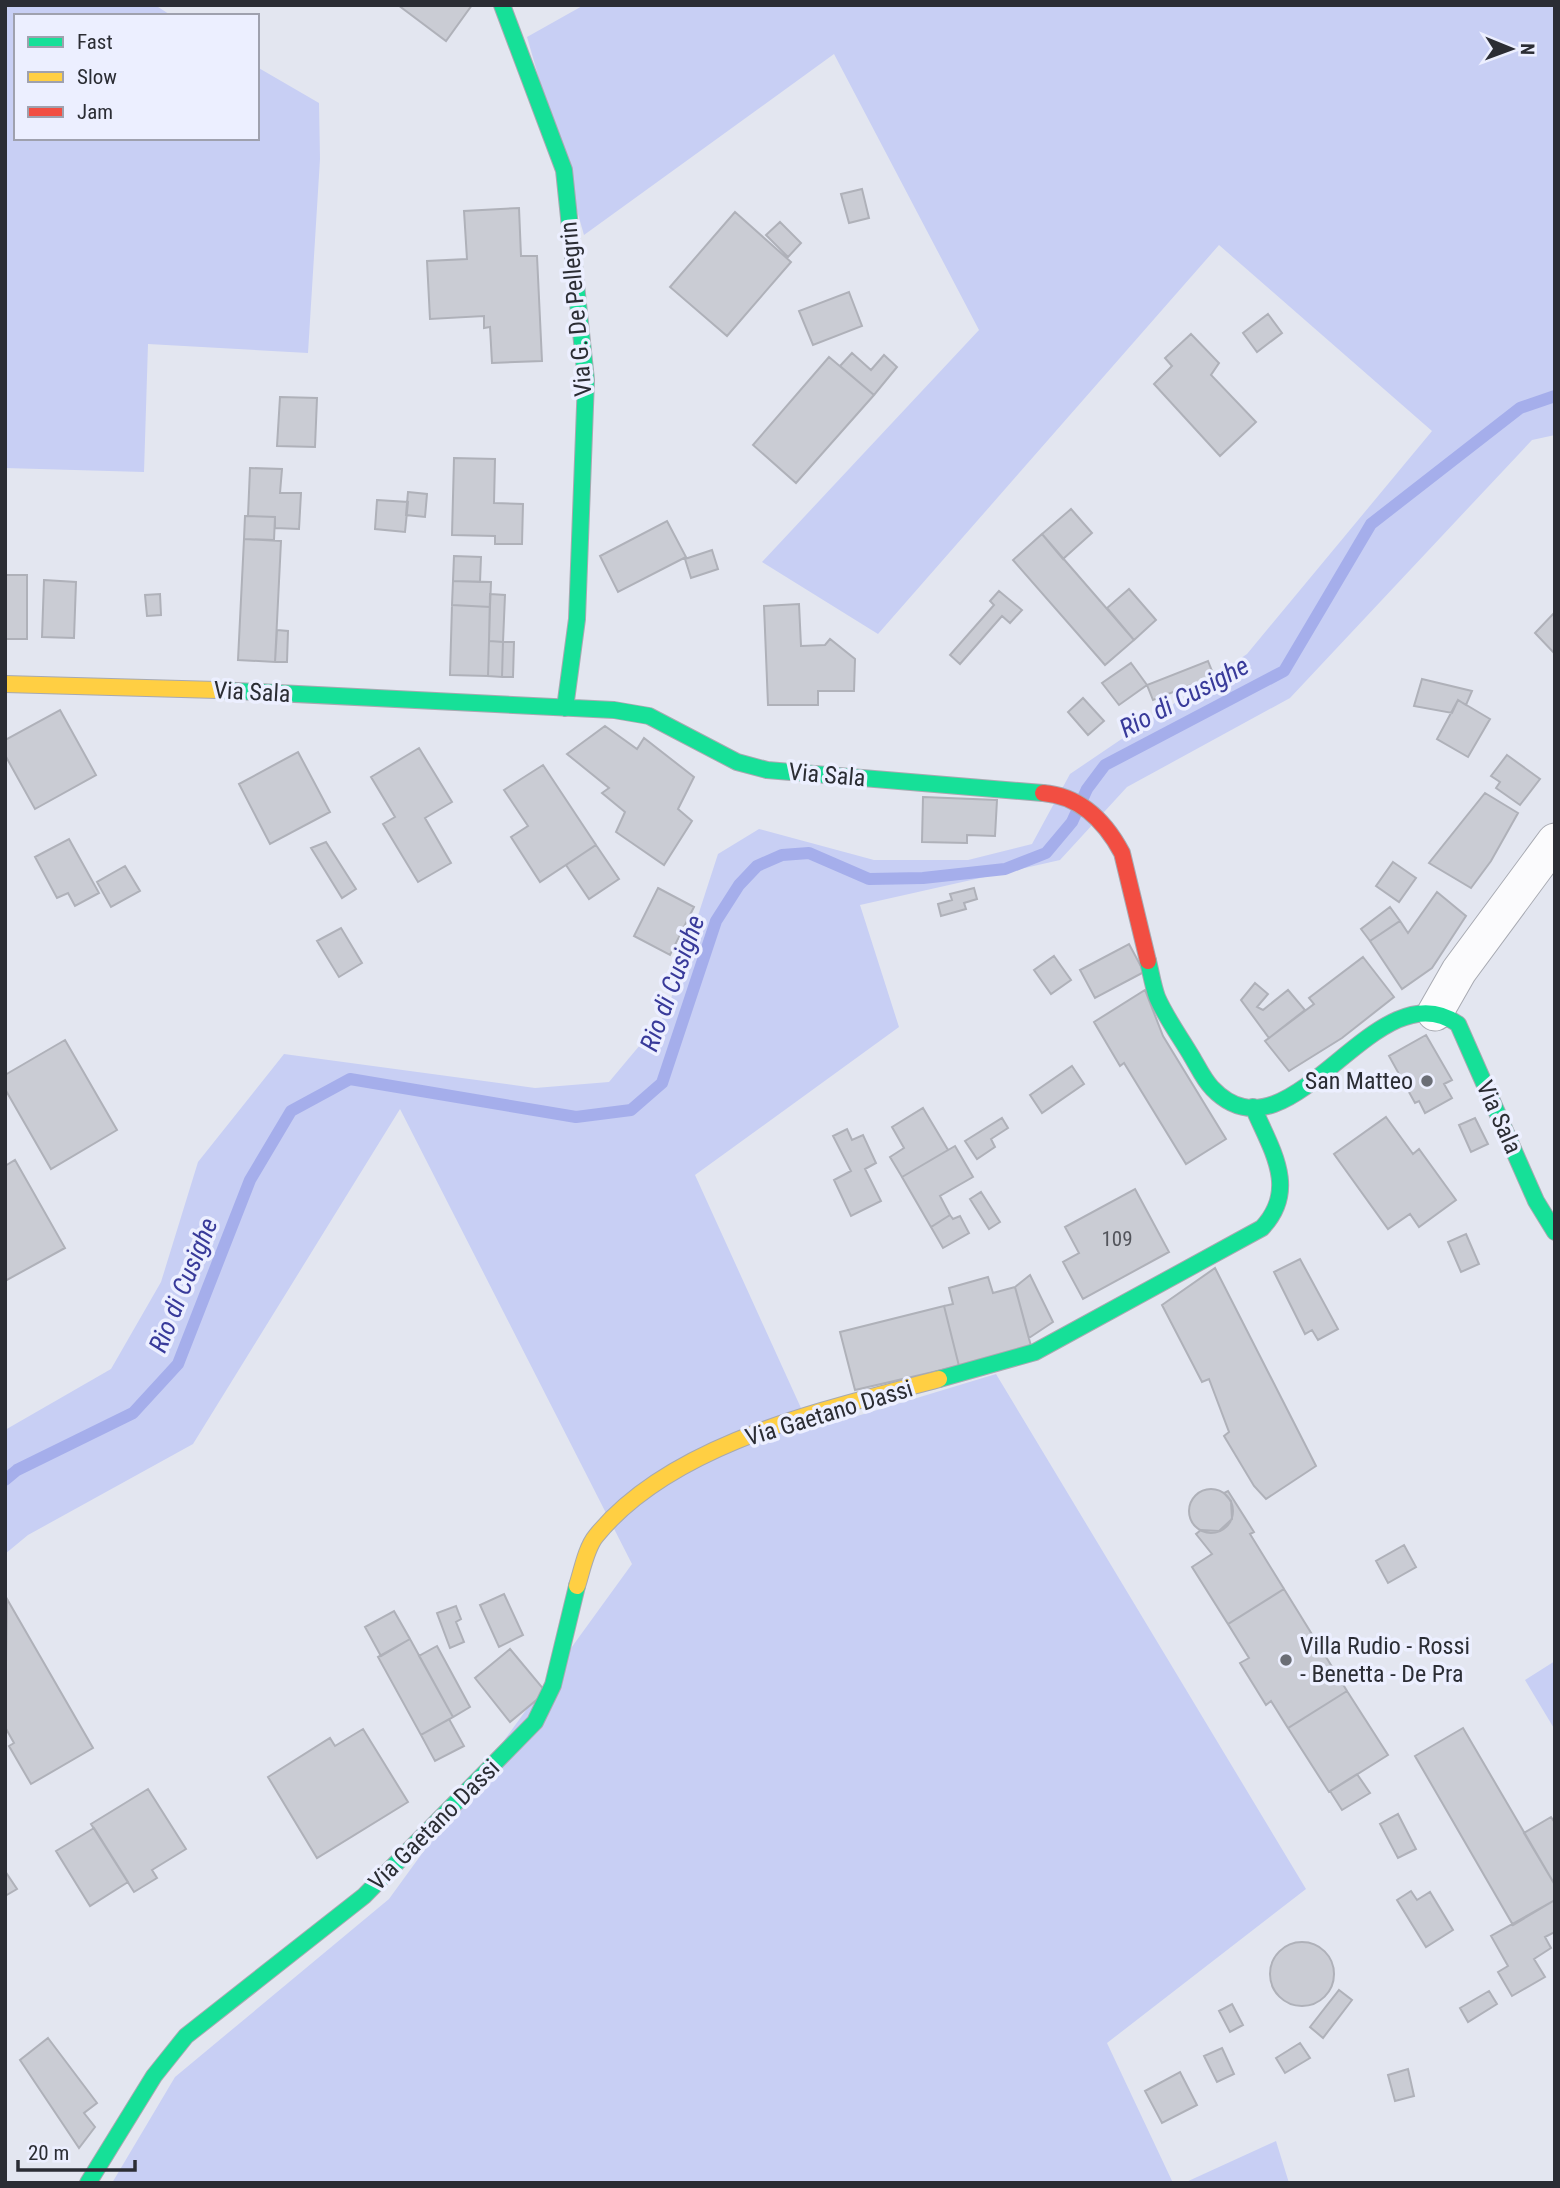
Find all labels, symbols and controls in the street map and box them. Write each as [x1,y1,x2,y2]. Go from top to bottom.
legend [14,14,259,140]
north arrow [1476,14,1546,84]
text: Fast [77,30,113,54]
text: N [1516,43,1539,55]
text: Slow [77,65,117,89]
text: Jam [77,100,113,124]
street label: Via G. De Pellegrin [554,220,598,398]
water label: Rio di Cusighe [1114,650,1254,744]
street label: Via Sala [213,676,291,708]
street label: Via Sala [787,758,867,792]
water label: Rio di Cusighe [634,911,710,1055]
place label: San Matteo [1305,1067,1413,1095]
marker: San Matteo [1419,1073,1435,1089]
street label: Via Sala [1471,1076,1527,1158]
water label: Rio di Cusighe [142,1213,224,1357]
house number: 109 [1101,1227,1133,1251]
street label: Via Gaetano Dassi [742,1374,916,1452]
place label: Villa Rudio - Rossi - Benetta - De Pra [1300,1632,1470,1688]
marker: Villa Rudio - Rossi - Benetta - De Pra [1278,1652,1294,1668]
street label: Via Gaetano Dassi [363,1754,505,1896]
scale bar [18,2128,135,2172]
text: 20 m [28,2141,69,2165]

